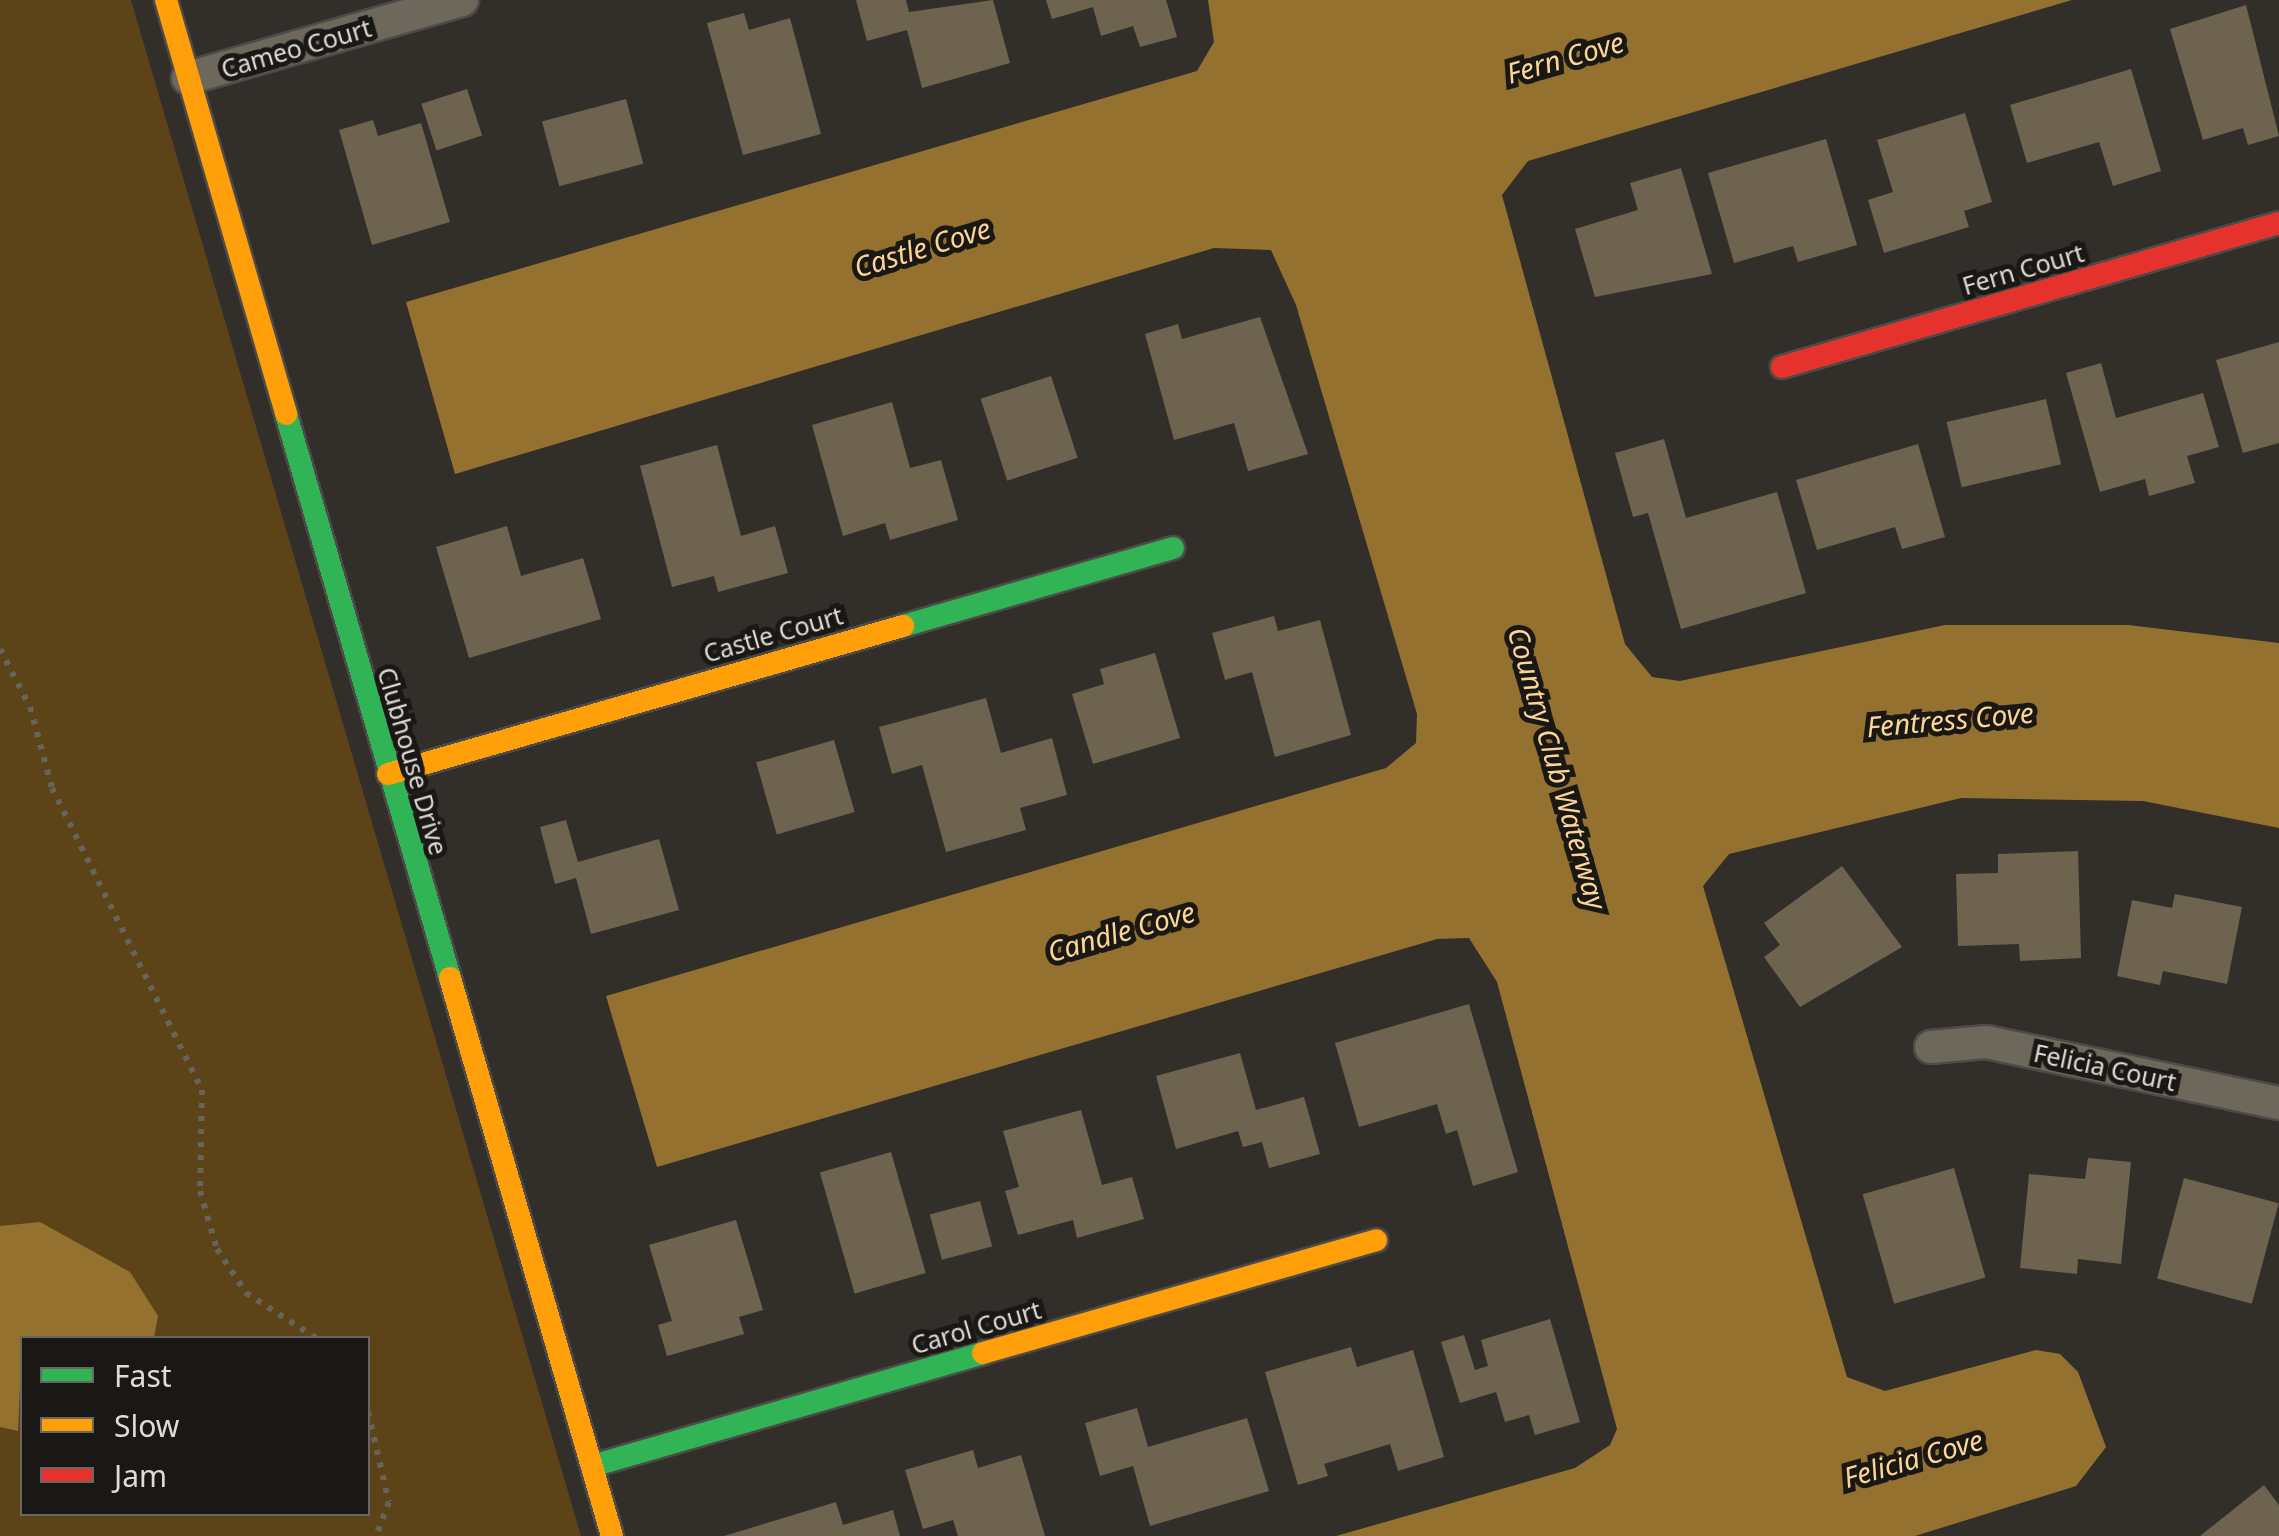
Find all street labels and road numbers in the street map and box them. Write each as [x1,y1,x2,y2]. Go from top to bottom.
street label: Cameo Court [218,12,374,84]
street label: Fern Court [1959,237,2087,301]
street label: Castle Court [700,600,846,668]
street label: Clubhouse Drive [372,664,454,858]
street label: Felicia Court [2031,1037,2179,1097]
street label: Carol Court [908,1294,1044,1360]

